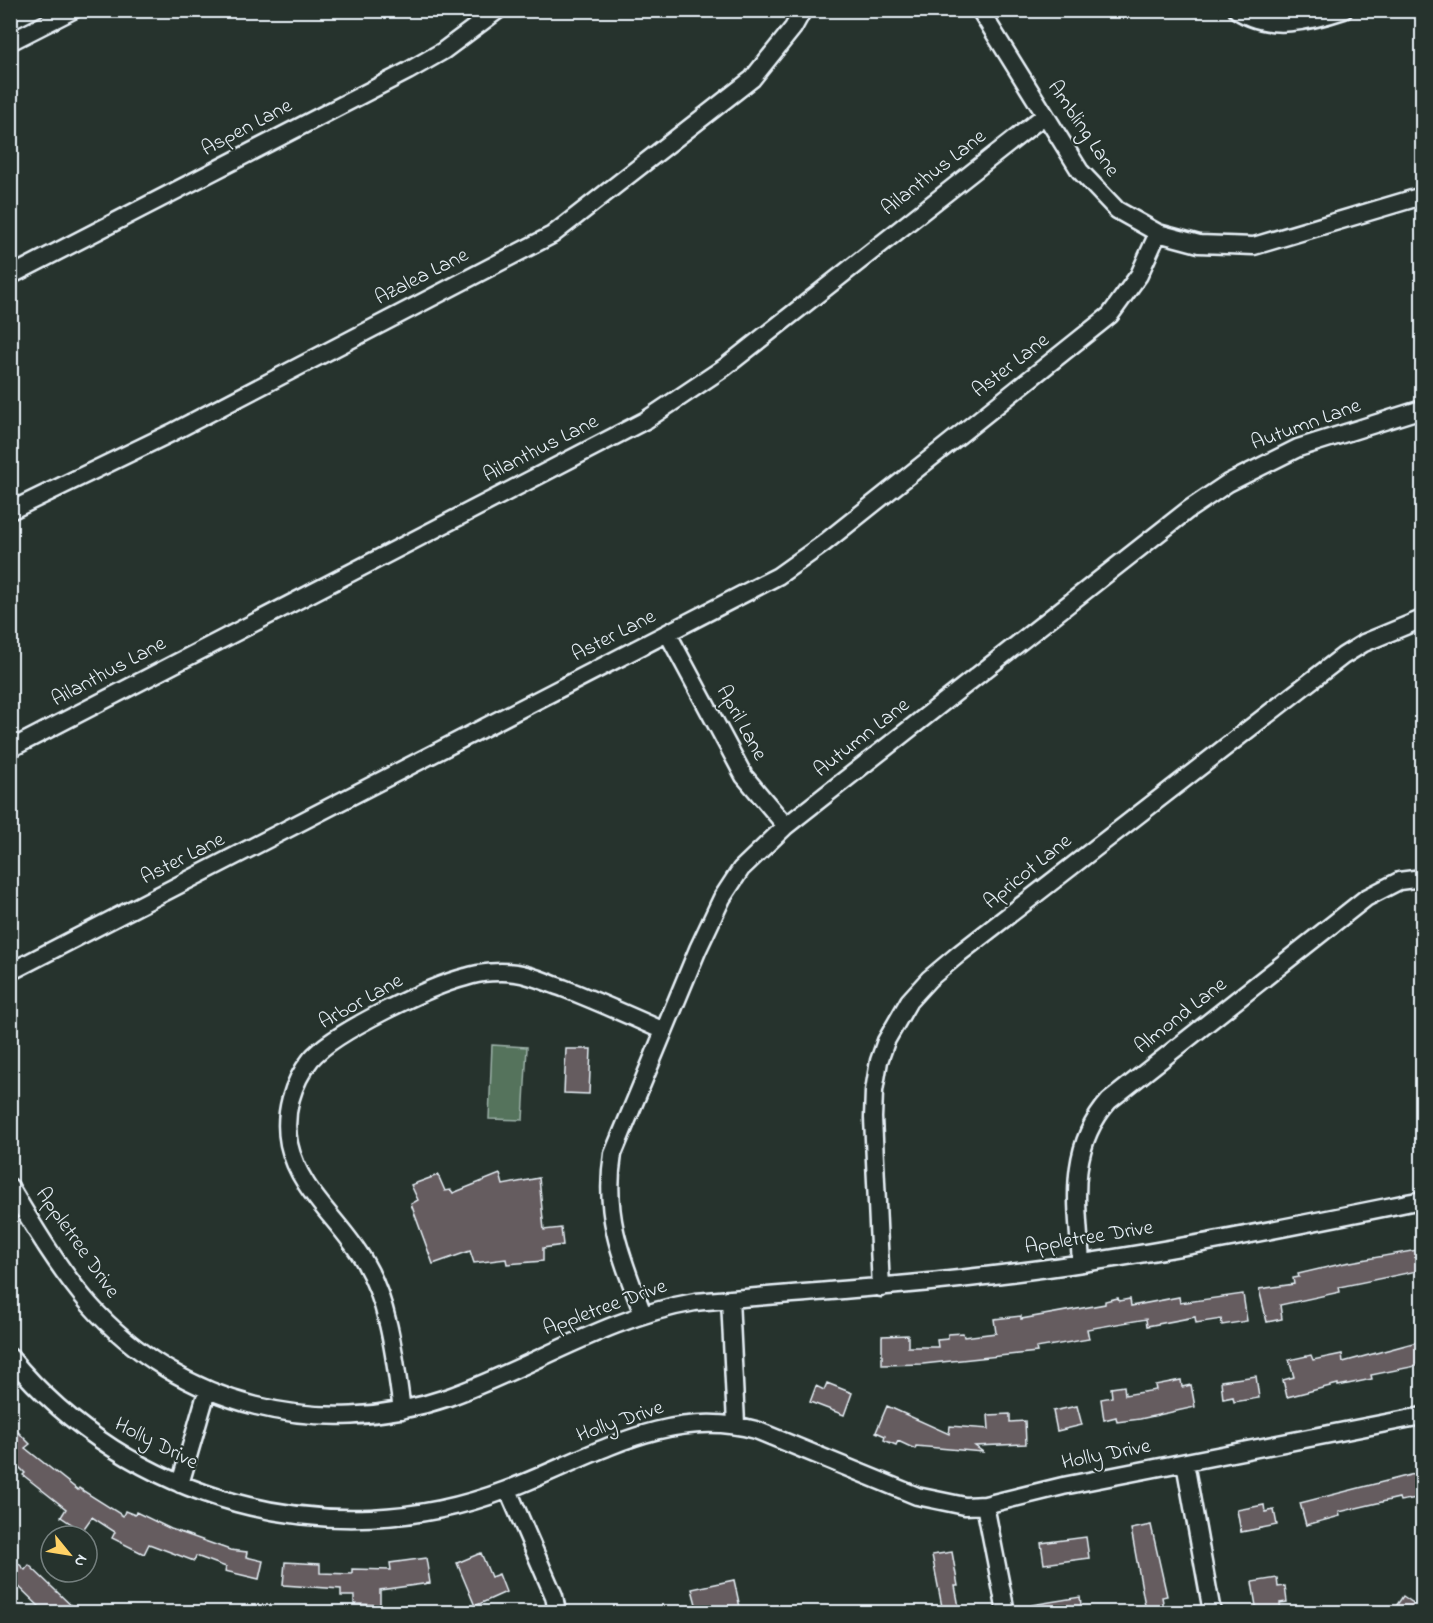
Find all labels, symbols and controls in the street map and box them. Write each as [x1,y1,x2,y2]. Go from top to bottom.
street label: Ambling Lane [1038,75,1127,185]
street label: Aspen Lane [196,91,298,164]
street label: Ailanthus Lane [875,122,993,224]
street label: Azalea Lane [370,240,475,313]
street label: Aster Lane [966,326,1056,406]
street label: Autumn Lane [1247,391,1366,459]
street label: Ailanthus Lane [478,407,604,491]
street label: Aster Lane [567,602,662,670]
street label: Ailanthus Lane [46,629,172,715]
street label: April Lane [708,680,774,767]
street label: Autumn Lane [808,691,917,785]
street label: Aster Lane [136,825,231,893]
street label: Apricot Lane [977,827,1079,917]
street label: Arbor Lane [313,966,409,1037]
street label: Almond Lane [1128,970,1234,1062]
street label: Appletree Drive [28,1181,127,1305]
street label: Appletree Drive [1023,1213,1156,1263]
street label: Appletree Drive [539,1272,672,1344]
street label: Holly Drive [572,1393,669,1453]
street label: Holly Drive [108,1410,204,1480]
street label: Holly Drive [1059,1432,1154,1480]
north arrow [39,1524,99,1584]
text: N [67,1550,93,1571]

